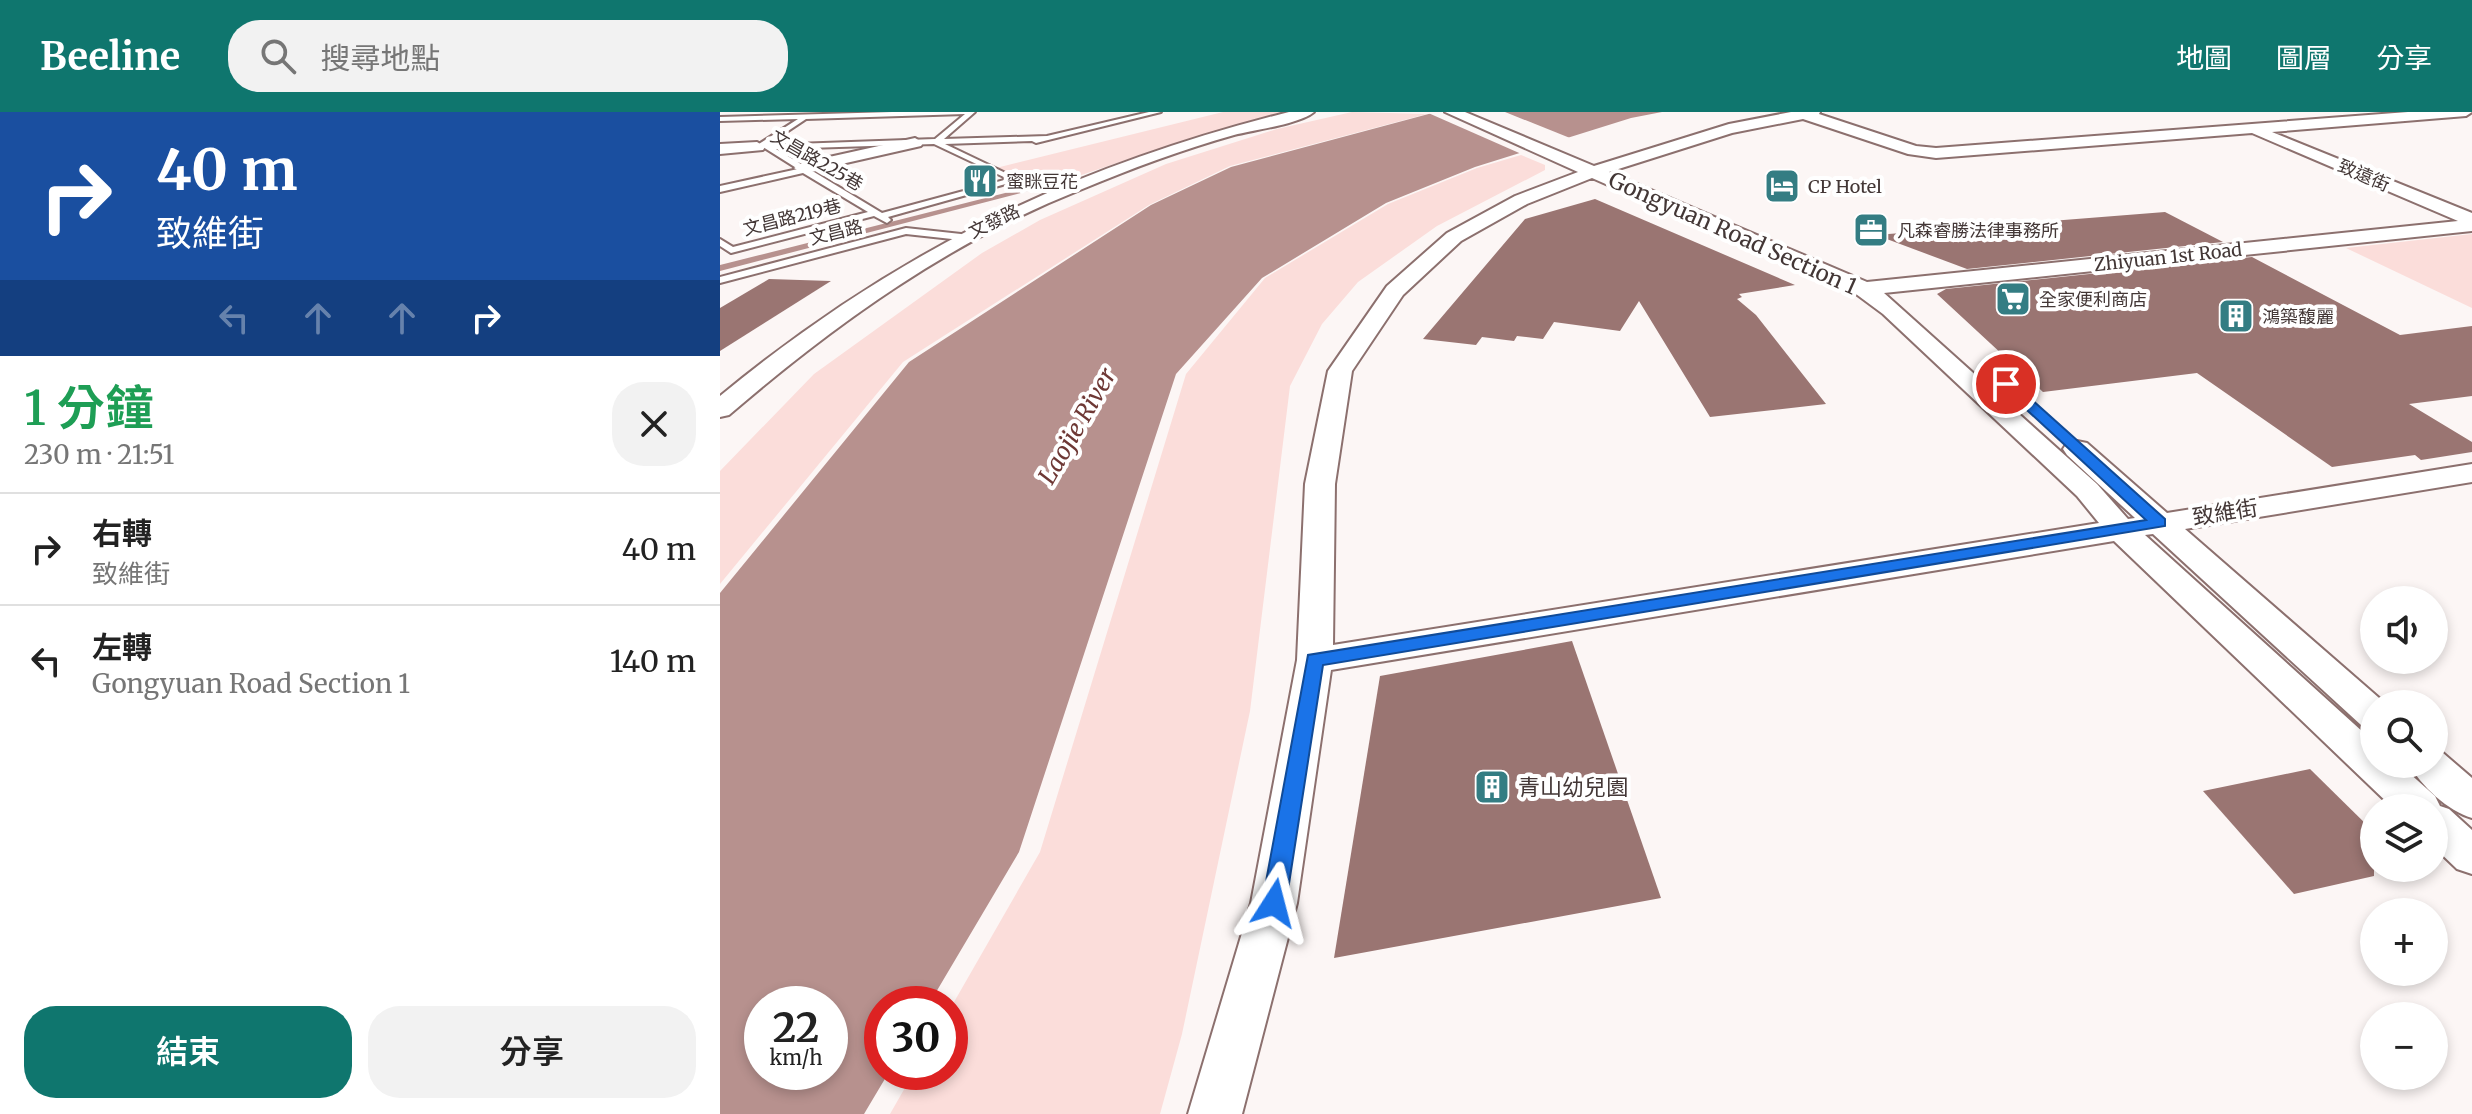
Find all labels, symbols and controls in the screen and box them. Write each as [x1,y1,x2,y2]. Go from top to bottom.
search box [228,20,788,92]
text: Beeline [40,33,180,80]
icon: search [256,34,300,78]
text: 搜尋地點 [320,39,440,77]
text: 地圖 [2176,40,2232,76]
text: 圖層 [2276,40,2332,76]
text: 分享 [2376,40,2432,76]
street label: 文昌路225巷 [767,124,867,196]
text: 40 m [156,135,298,205]
icon: right [24,144,128,248]
street label: 致遠街 [2335,154,2393,196]
restaurant icon: 蜜眯豆花 [961,162,999,200]
street label: Gongyuan Road Section 1 [1604,165,1862,301]
hotel icon: CP Hotel [1763,167,1801,205]
place label: 蜜眯豆花 [1006,170,1078,193]
place label: CP Hotel [1808,175,1882,198]
street label: 文昌路219巷 [741,194,843,240]
street label: 文發路 [965,199,1023,243]
text: 致維街 [156,211,264,256]
office icon: 凡森睿勝法律事務所 [1852,211,1890,249]
street label: 文昌路 [807,215,865,249]
place label: 凡森睿勝法律事務所 [1897,219,2059,242]
street label: Zhiyuan 1st Road [2093,238,2243,276]
supermarket icon: 全家便利商店 [1994,280,2032,318]
place label: 全家便利商店 [2039,288,2147,311]
icon: left [212,296,256,340]
icon: ahead [296,296,340,340]
icon: ahead [380,296,424,340]
icon: right [464,296,508,340]
building icon: 鴻築馥麗 [2217,297,2255,335]
place label: 鴻築馥麗 [2262,305,2334,328]
pin [1972,350,2040,418]
water label: Laojie River [1031,361,1123,490]
icon: arrive [1984,362,2028,406]
text: 1 分鐘 [24,378,153,438]
button: close [612,382,696,466]
text: 230 m · 21:51 [24,438,174,471]
street label: 致維街 [2190,493,2260,531]
text: 右轉 [92,514,152,552]
icon: right [24,527,68,571]
text: 40 m [622,530,696,568]
text: 致維街 [92,557,170,590]
map controls [2360,586,2448,1090]
button: sound [2360,586,2448,674]
text: 左轉 [92,628,152,666]
icon: left [24,639,68,683]
text: 140 m [610,642,696,680]
text: Gongyuan Road Section 1 [92,667,410,700]
button: search [2360,690,2448,778]
building icon: 青山幼兒園 [1473,768,1511,806]
place label: 青山幼兒園 [1518,773,1628,801]
button: layers [2360,794,2448,882]
position arrow [1232,861,1316,945]
button: + [2360,898,2448,986]
speed limit sign: 30 [864,986,968,1090]
button: − [2360,1002,2448,1090]
text: 22 [773,1003,819,1053]
button: 結束 [24,1006,352,1098]
button: 分享 [368,1006,696,1098]
text: km/h [770,1045,822,1070]

